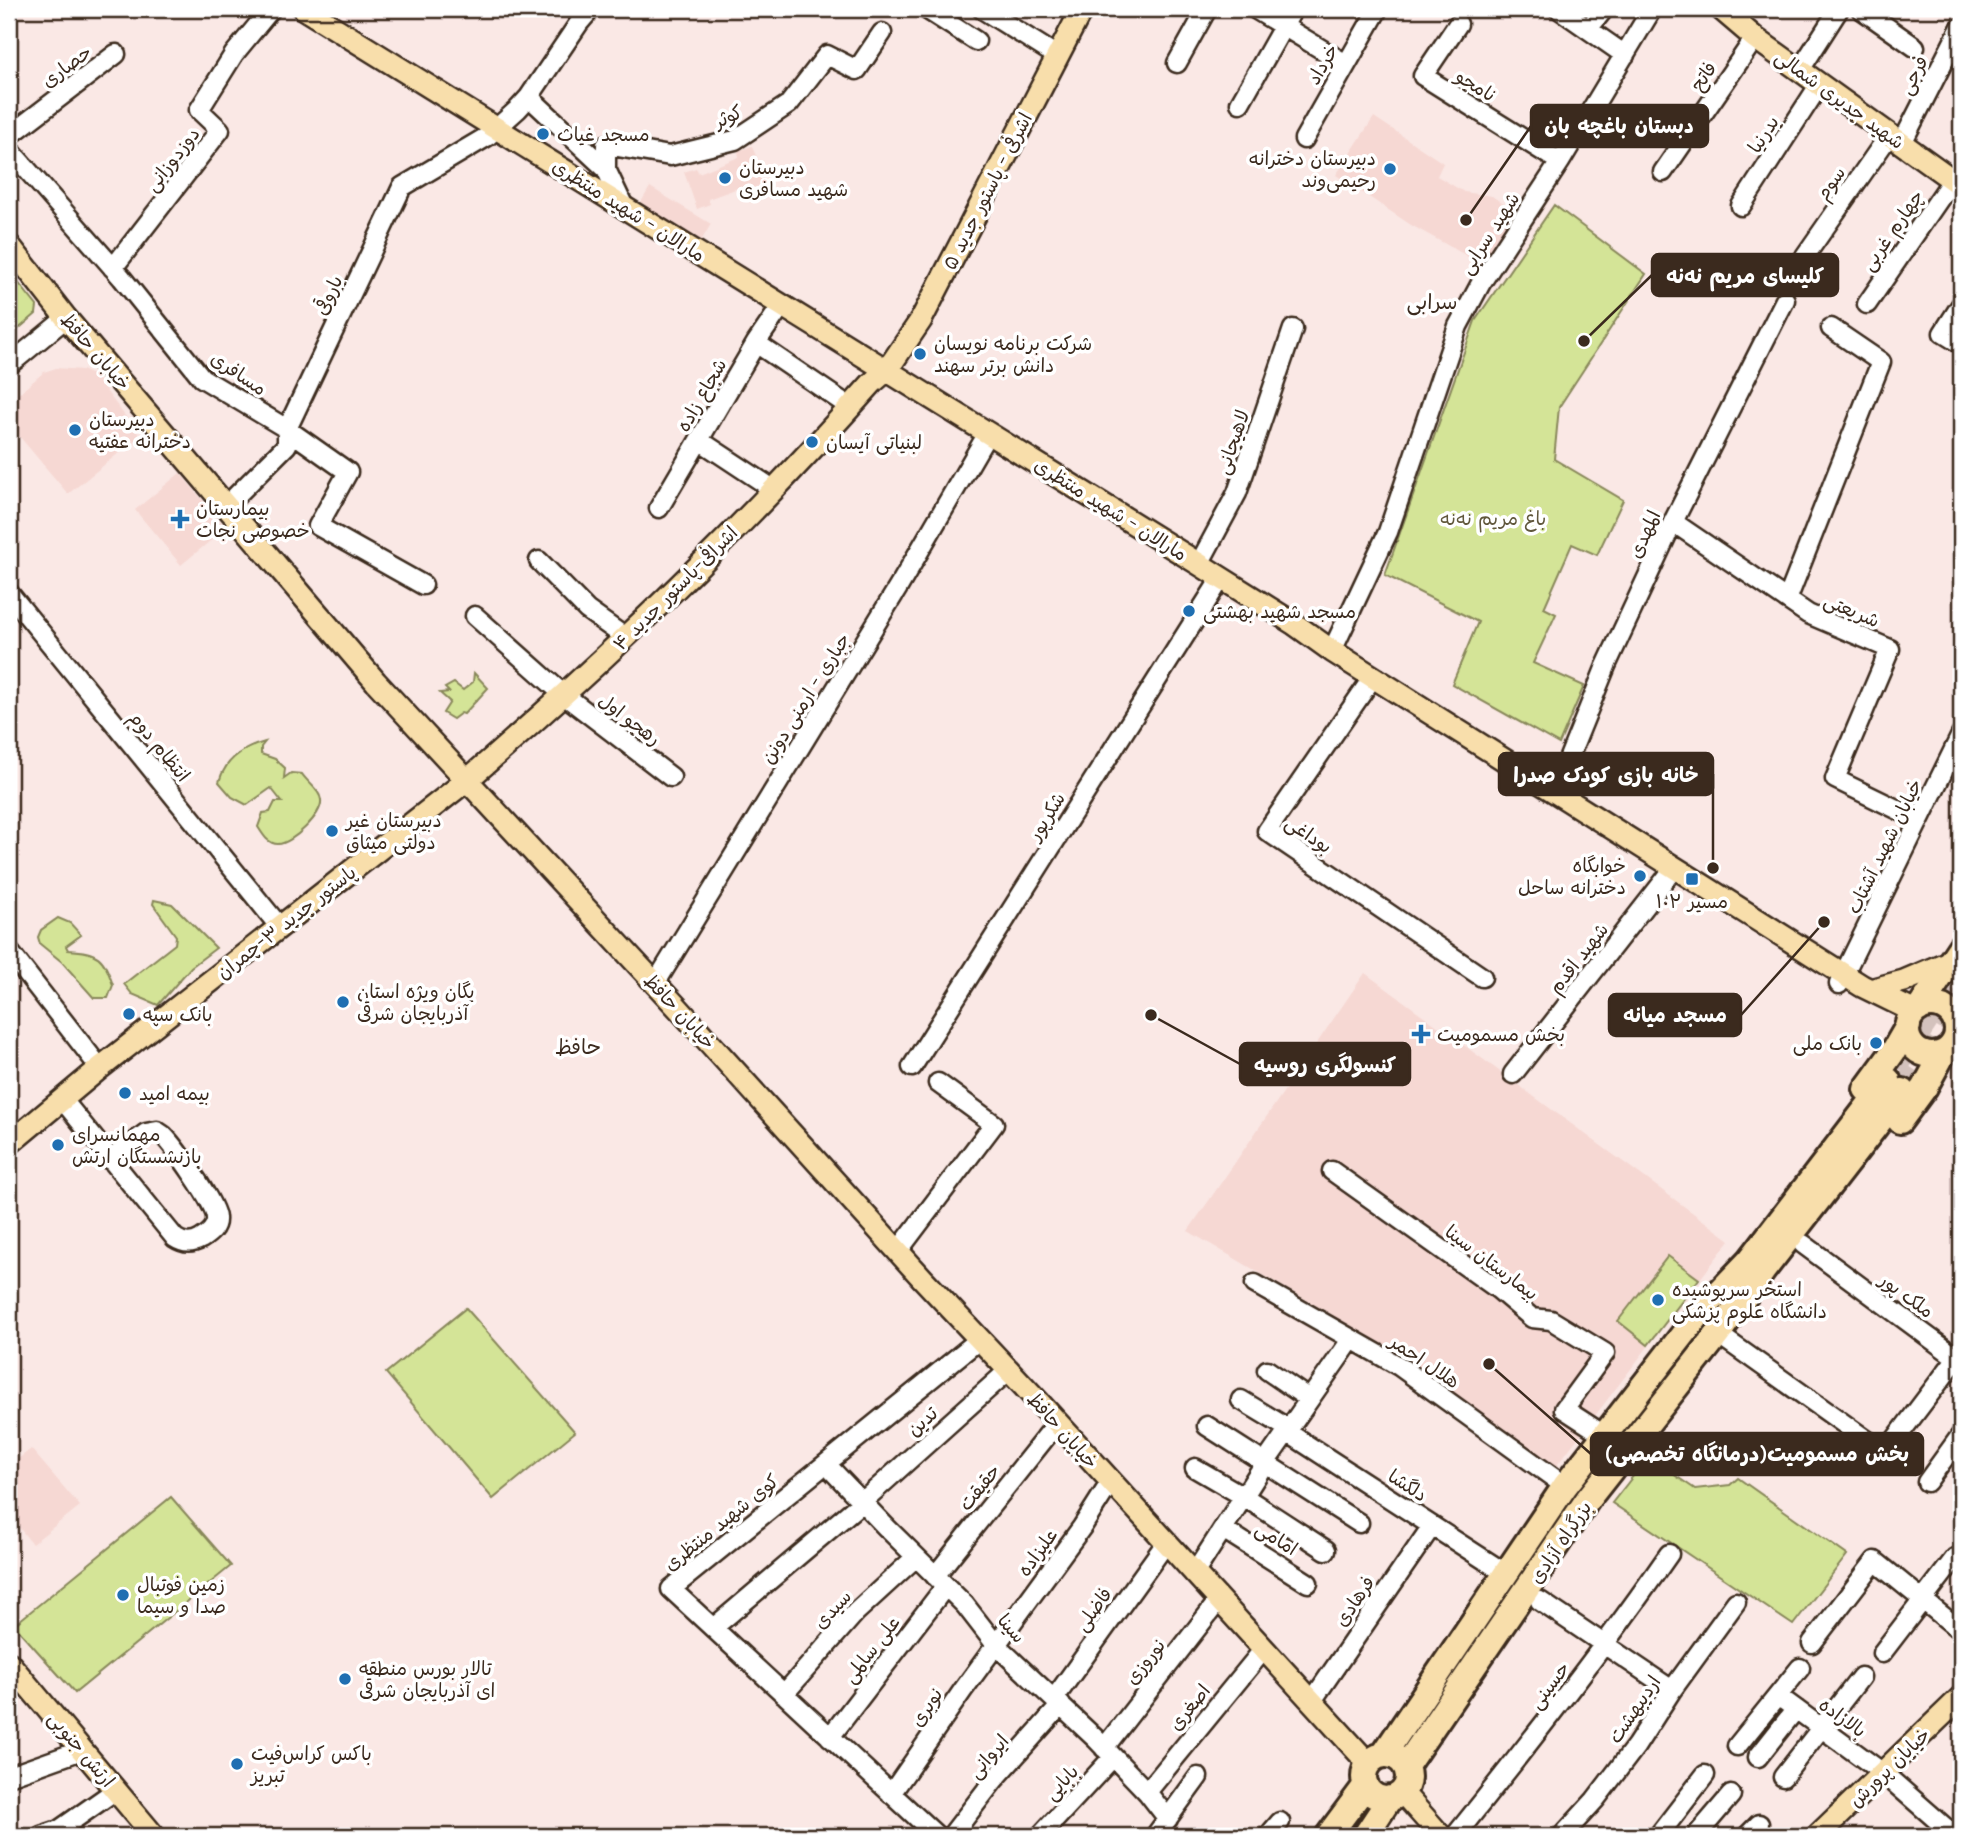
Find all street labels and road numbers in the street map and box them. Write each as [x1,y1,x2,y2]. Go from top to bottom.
street label: حصاری [36,39,96,92]
street label: خرداد [1300,39,1343,89]
street label: شهید جدیری شمالی [1770,43,1910,155]
street label: فرجی [1892,51,1934,99]
street label: فاتح [1684,56,1722,96]
street label: نامجو [1450,62,1501,107]
street label: کوثر [708,98,746,134]
street label: اشرفی - پاستور جدید ۵ [936,108,1038,274]
street label: بدرنیا [1741,110,1784,157]
street label: دوزدوزانی [139,121,205,197]
street label: مارالان - شهید منتظری [548,152,710,267]
street label: سوم [1809,161,1853,206]
street label: چهارم غربی [1855,184,1931,277]
street label: شهید سرابی [1453,187,1525,279]
street label: باروقی [307,271,348,319]
street label: خیابان حافظ [56,307,137,395]
street label: مسافری [207,345,272,400]
street label: شجاع زاده [670,354,733,437]
street label: لاهیجانی [1209,406,1255,478]
street label: مارالان - شهید منتظری [1030,451,1192,566]
street label: المهدی [1622,506,1665,562]
street label: اشرافی-پاستور جدید ۴ [607,520,743,656]
street label: شریعتی [1820,587,1884,633]
street label: جباری - ارمنی دونن [754,628,856,768]
street label: رهجو اول [594,687,667,750]
street label: انتظام دوم [122,705,197,788]
street label: خیابان شهید آشتاب [1840,774,1927,917]
street label: شکرپور [1020,787,1071,847]
street label: بوداغی [1280,809,1338,859]
street label: پاستور جدید ۳-چمران [211,859,361,985]
street label: شهید اقدم [1542,917,1616,1000]
street label: خیابان حافظ [639,967,722,1054]
street label: بیمارستان سینا [1440,1218,1544,1305]
street label: ملک پور [1873,1265,1939,1324]
street label: هلال احمر [1383,1327,1465,1393]
street label: خیابان حافظ [1022,1386,1104,1473]
street label: تدین [901,1400,943,1441]
street label: حقیقت [952,1458,1005,1515]
street label: دلگشا [1384,1463,1433,1507]
street label: کوی شهید منتظری [658,1467,783,1576]
street label: بزرگراه آزادی [1523,1495,1596,1588]
street label: امامی [1251,1515,1303,1561]
street label: علیزاده [1011,1523,1062,1581]
street label: فرهادی [1328,1571,1380,1631]
street label: فاضلی [1068,1582,1118,1636]
street label: سیدی [807,1584,856,1634]
street label: سینا [993,1608,1032,1648]
street label: علی سالمی [836,1610,906,1688]
street label: نوروزی [1118,1632,1171,1689]
street label: حسینی [1523,1656,1575,1714]
street label: اردیبهشت [1602,1670,1665,1748]
street label: اصغری [1162,1678,1215,1735]
street label: نوبری [904,1683,948,1731]
street label: بالازاده [1815,1691,1872,1742]
street label: ارتش جنوبی [43,1706,121,1792]
street label: خیابان پرورش [1843,1722,1935,1812]
street label: ایروانی [962,1728,1014,1784]
street label: بابایی [1038,1758,1084,1806]

